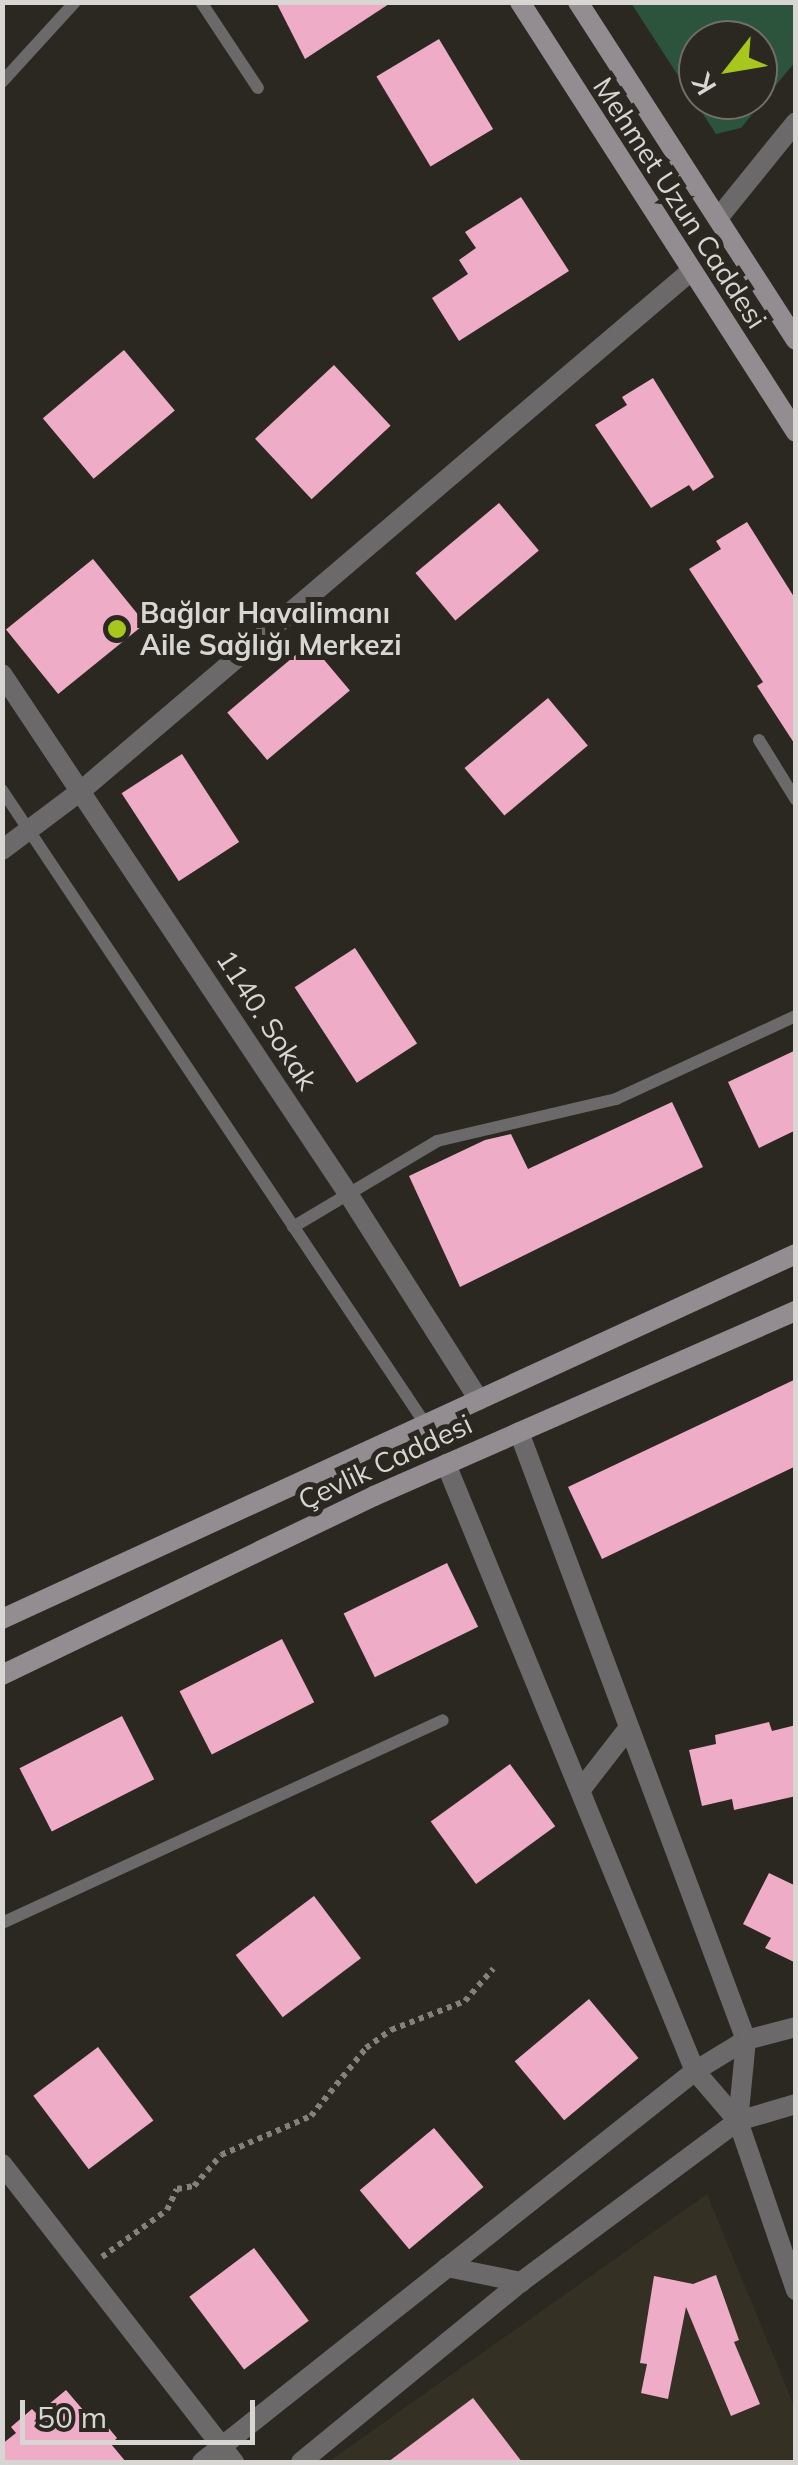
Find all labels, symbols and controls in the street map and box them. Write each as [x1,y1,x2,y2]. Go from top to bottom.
north arrow [678,20,778,120]
text: K [684,68,723,102]
street label: Mehmet Uzun Caddesi [586,71,774,335]
place label: Bağlar Havalimanı Aile Sağlığı Merkezi [140,596,402,662]
marker: Bağlar Havalimanı Aile Sağlığı Merkezi [104,616,130,642]
street label: 1140. Sokak [209,944,325,1096]
street label: Çevlik Caddesi [293,1407,477,1517]
scale bar [25,2380,260,2442]
text: 50 m [37,2398,107,2436]

